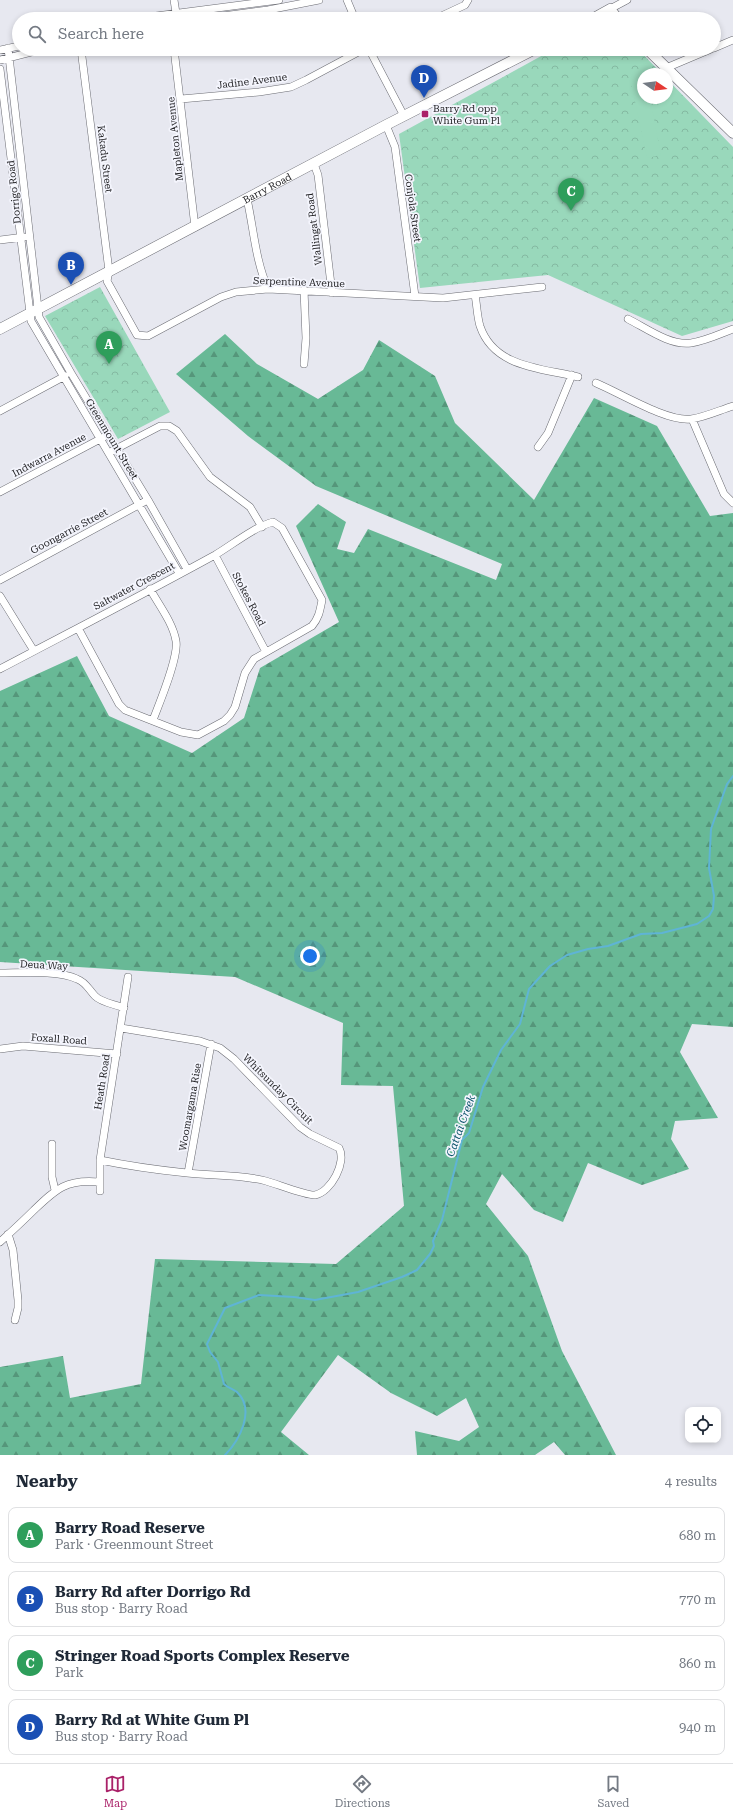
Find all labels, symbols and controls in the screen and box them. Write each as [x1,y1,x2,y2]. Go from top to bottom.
search box [12,12,721,56]
icon: search [26,23,48,45]
text: Search here [58,25,144,43]
pin: D [411,65,437,98]
north arrow [637,68,673,104]
street label: Jadine Avenue [216,71,288,91]
street label: Mapleton Avenue [165,96,185,182]
place label: Barry Rd opp White Gum Pl [433,103,500,126]
marker: Barry Rd opp White Gum Pl [420,109,430,119]
street label: Kakadu Street [95,125,115,194]
street label: Dorrigo Road [5,159,23,224]
street label: Barry Road [241,170,294,205]
street label: Conjola Street [403,173,423,243]
pin: C [558,178,584,211]
street label: Wallingat Road [304,192,324,266]
pin: B [58,252,84,285]
street label: Serpentine Avenue [253,275,346,289]
pin: A [96,331,122,364]
street label: Greenmount Street [84,397,141,482]
street label: Indwarra Avenue [10,431,88,479]
street label: Goongarrie Street [29,506,110,556]
street label: Saltwater Crescent [91,560,177,612]
street label: Stokes Road [230,570,268,628]
your location [300,946,320,966]
street label: Deua Way [20,958,68,972]
street label: Foxall Road [31,1032,88,1046]
street label: Whitsunday Circuit [241,1052,315,1126]
street label: Heath Road [92,1053,112,1111]
street label: Woomargama Rise [177,1062,203,1152]
water label: Cattai Creek [444,1093,478,1159]
map controls [685,1407,721,1443]
button: locate [685,1407,721,1443]
text: Nearby [16,1471,78,1491]
text: 4 results [665,1474,717,1489]
text: Barry Road Reserve [55,1519,205,1537]
text: A [25,1528,35,1543]
text: 680 m [679,1528,716,1543]
text: Park · Greenmount Street [55,1537,213,1552]
text: Barry Rd after Dorrigo Rd [55,1583,251,1601]
text: B [25,1592,35,1607]
text: 770 m [679,1592,716,1607]
text: Bus stop · Barry Road [55,1601,188,1616]
text: Stringer Road Sports Complex Reserve [55,1647,349,1665]
text: C [25,1656,35,1671]
text: 860 m [679,1656,716,1671]
text: Park [55,1665,84,1680]
text: Barry Rd at White Gum Pl [55,1711,249,1729]
text: D [25,1720,35,1735]
text: 940 m [679,1720,716,1735]
text: Bus stop · Barry Road [55,1729,188,1744]
tab: Map [104,1773,127,1810]
tab: Directions [335,1773,390,1810]
tab: Saved [597,1773,629,1810]

